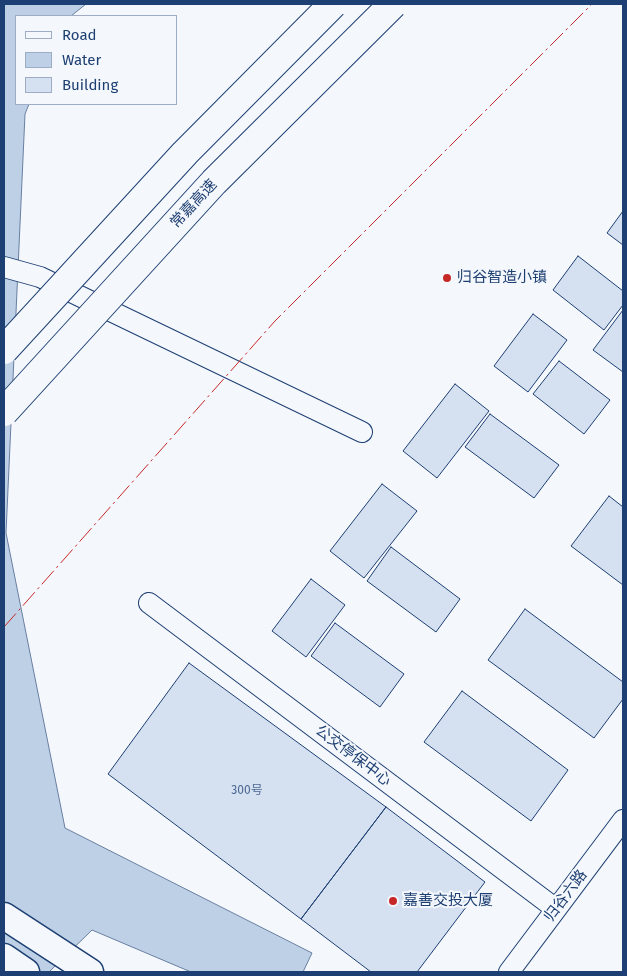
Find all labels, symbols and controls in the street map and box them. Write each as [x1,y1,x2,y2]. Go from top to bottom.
legend [15,15,178,105]
text: Road [62,26,97,44]
text: Water [62,51,101,69]
text: Building [62,76,118,94]
street label: 常嘉高速 [167,176,221,232]
place label: 归谷智造小镇 [457,269,547,287]
marker: 归谷智造小镇 [441,272,453,284]
street label: 公交停保中心 [312,722,394,790]
house number: 300号 [231,784,263,798]
street label: 归谷六路 [541,867,591,925]
place label: 嘉善交投大厦 [403,892,493,910]
marker: 嘉善交投大厦 [387,895,399,907]

